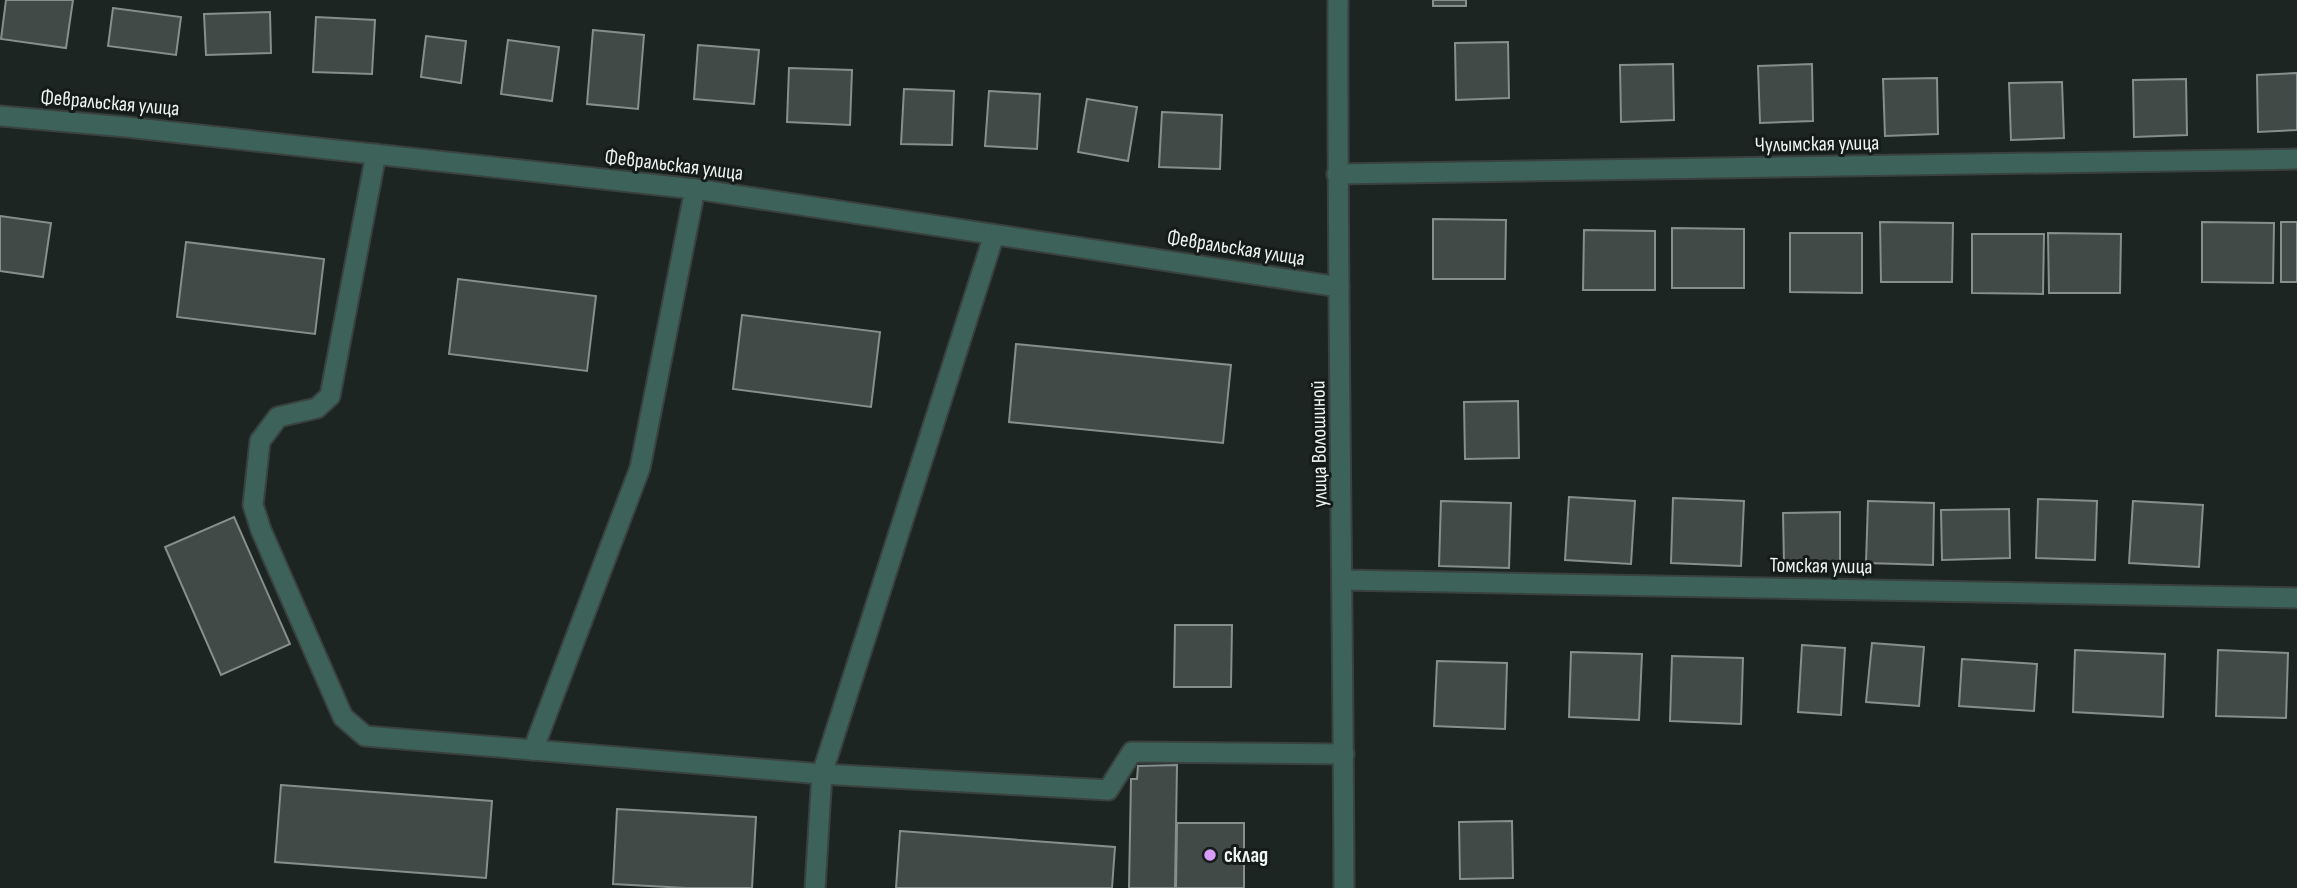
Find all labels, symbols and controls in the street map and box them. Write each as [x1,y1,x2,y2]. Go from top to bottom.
street label: Февральская улица [39,84,181,122]
street label: Чулымская улица [1755,130,1879,158]
street label: Февральская улица [603,144,745,186]
street label: Февральская улица [1165,225,1307,271]
street label: улица Волошиной [1305,380,1333,508]
street label: Томская улица [1769,553,1873,579]
place label: склад [1224,843,1268,868]
marker: склад [1202,847,1218,863]

